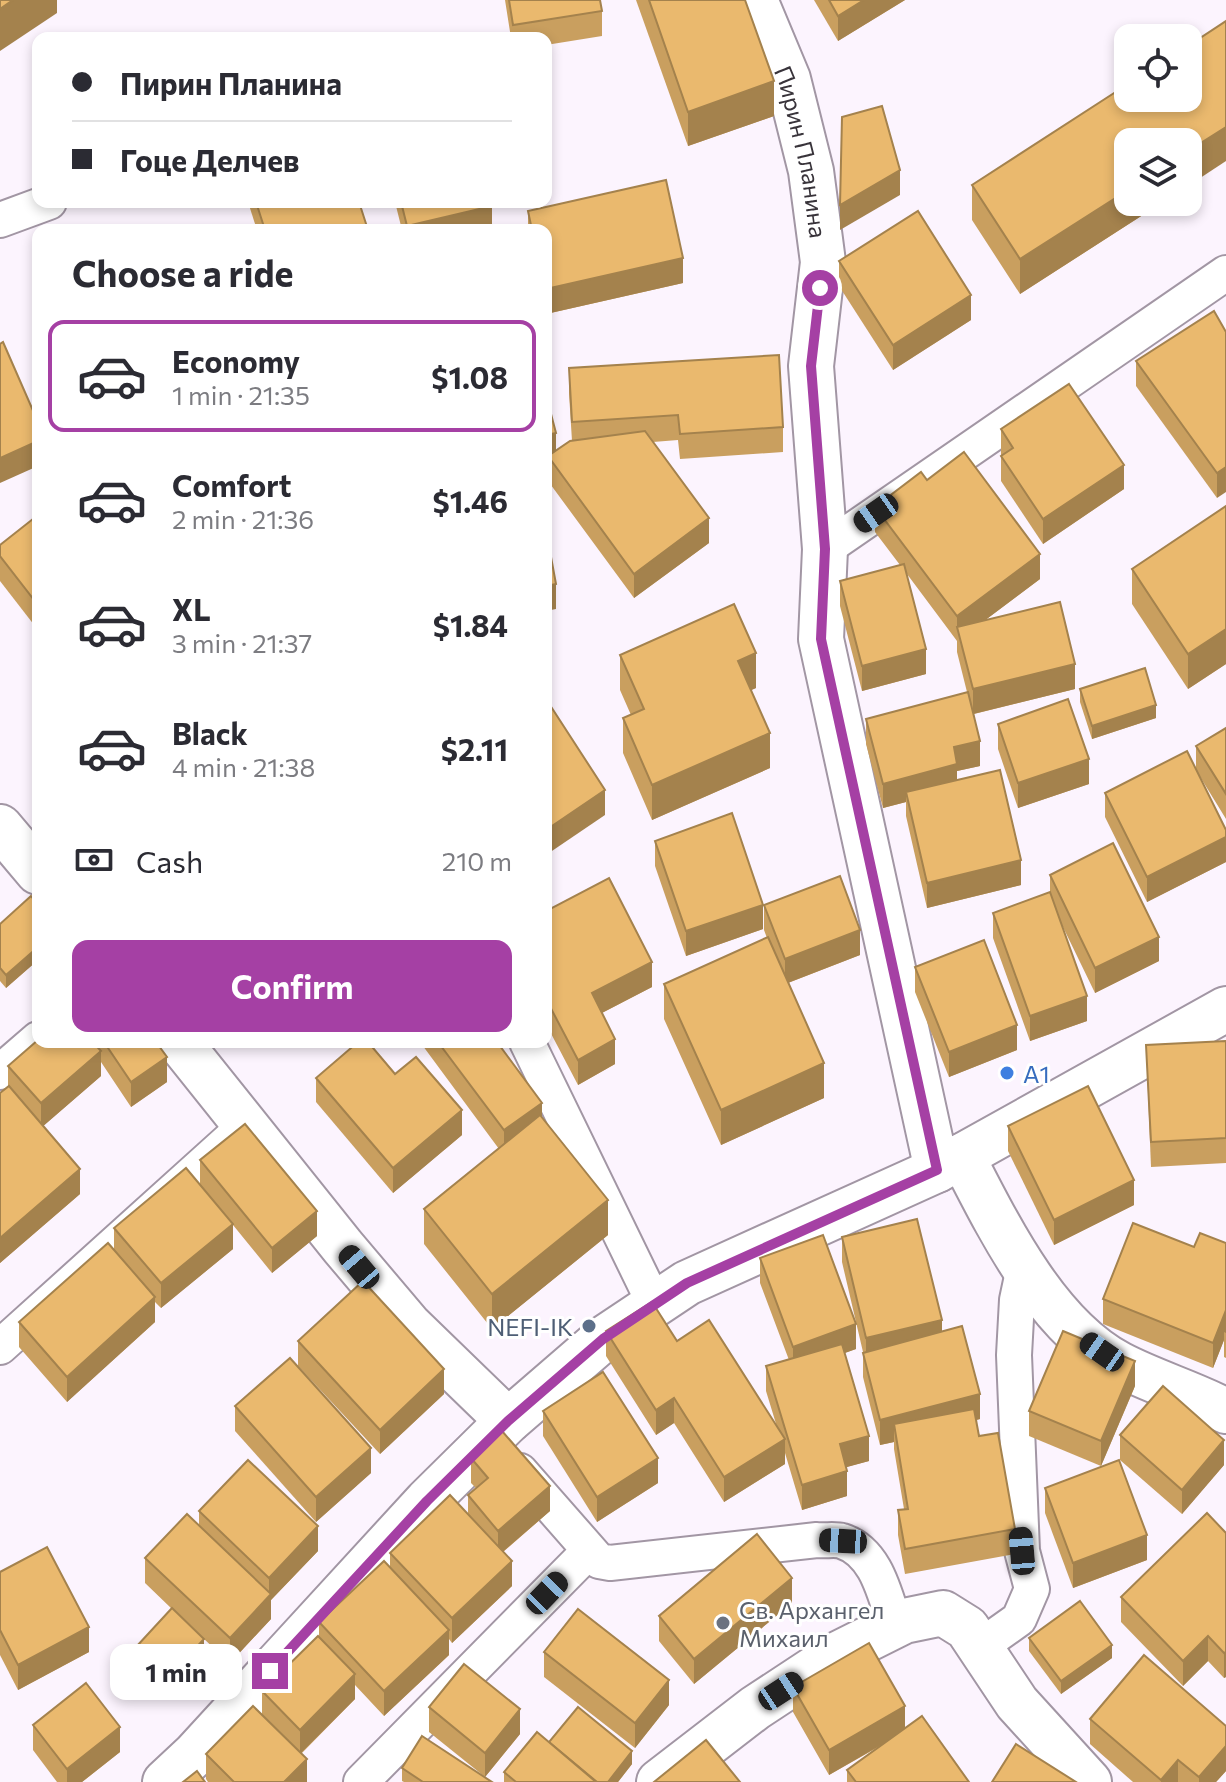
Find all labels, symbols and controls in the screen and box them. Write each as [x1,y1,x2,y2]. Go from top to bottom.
map controls [1114,24,1202,216]
button: locate [1114,24,1202,112]
street label: Пирин Планина [769,61,834,240]
text: Пирин Планина [120,64,342,101]
button: layers [1114,128,1202,216]
text: Гоце Делчев [120,141,299,178]
text: Choose a ride [72,250,293,294]
route start [802,270,838,306]
icon: car [76,340,148,412]
text: Economy [172,342,300,379]
text: $1.08 [431,358,508,395]
text: 1 min · 21:35 [172,379,310,410]
icon: car [76,464,148,536]
text: Comfort [172,466,291,503]
text: $1.46 [433,482,508,519]
car [849,489,903,537]
text: 2 min · 21:36 [172,503,314,534]
icon: car [76,588,148,660]
text: XL [172,590,211,627]
text: $1.84 [433,606,508,643]
text: 3 min · 21:37 [172,627,312,658]
icon: car [76,712,148,784]
text: Black [172,714,248,751]
text: $2.11 [441,730,508,767]
text: 4 min · 21:38 [172,751,315,782]
icon: cash [72,838,116,882]
text: Cash [136,842,203,879]
text: 210 m [442,845,512,876]
button: Confirm [72,940,512,1032]
place label: A1 [1023,1059,1050,1088]
marker: A1 [998,1064,1016,1082]
car [334,1241,384,1293]
place label: NEFI-IK [487,1312,573,1341]
marker: NEFI-IK [580,1317,598,1335]
car [1075,1328,1129,1376]
car [1008,1526,1036,1576]
car [818,1528,868,1554]
car [522,1567,572,1619]
place label: Св. Архангел Михаил [739,1595,884,1652]
marker: Св. Архангел Михаил [714,1614,732,1632]
callout: 1 min [110,1643,242,1699]
route end [252,1653,288,1689]
text: 1 min [145,1656,207,1687]
car [754,1668,808,1714]

